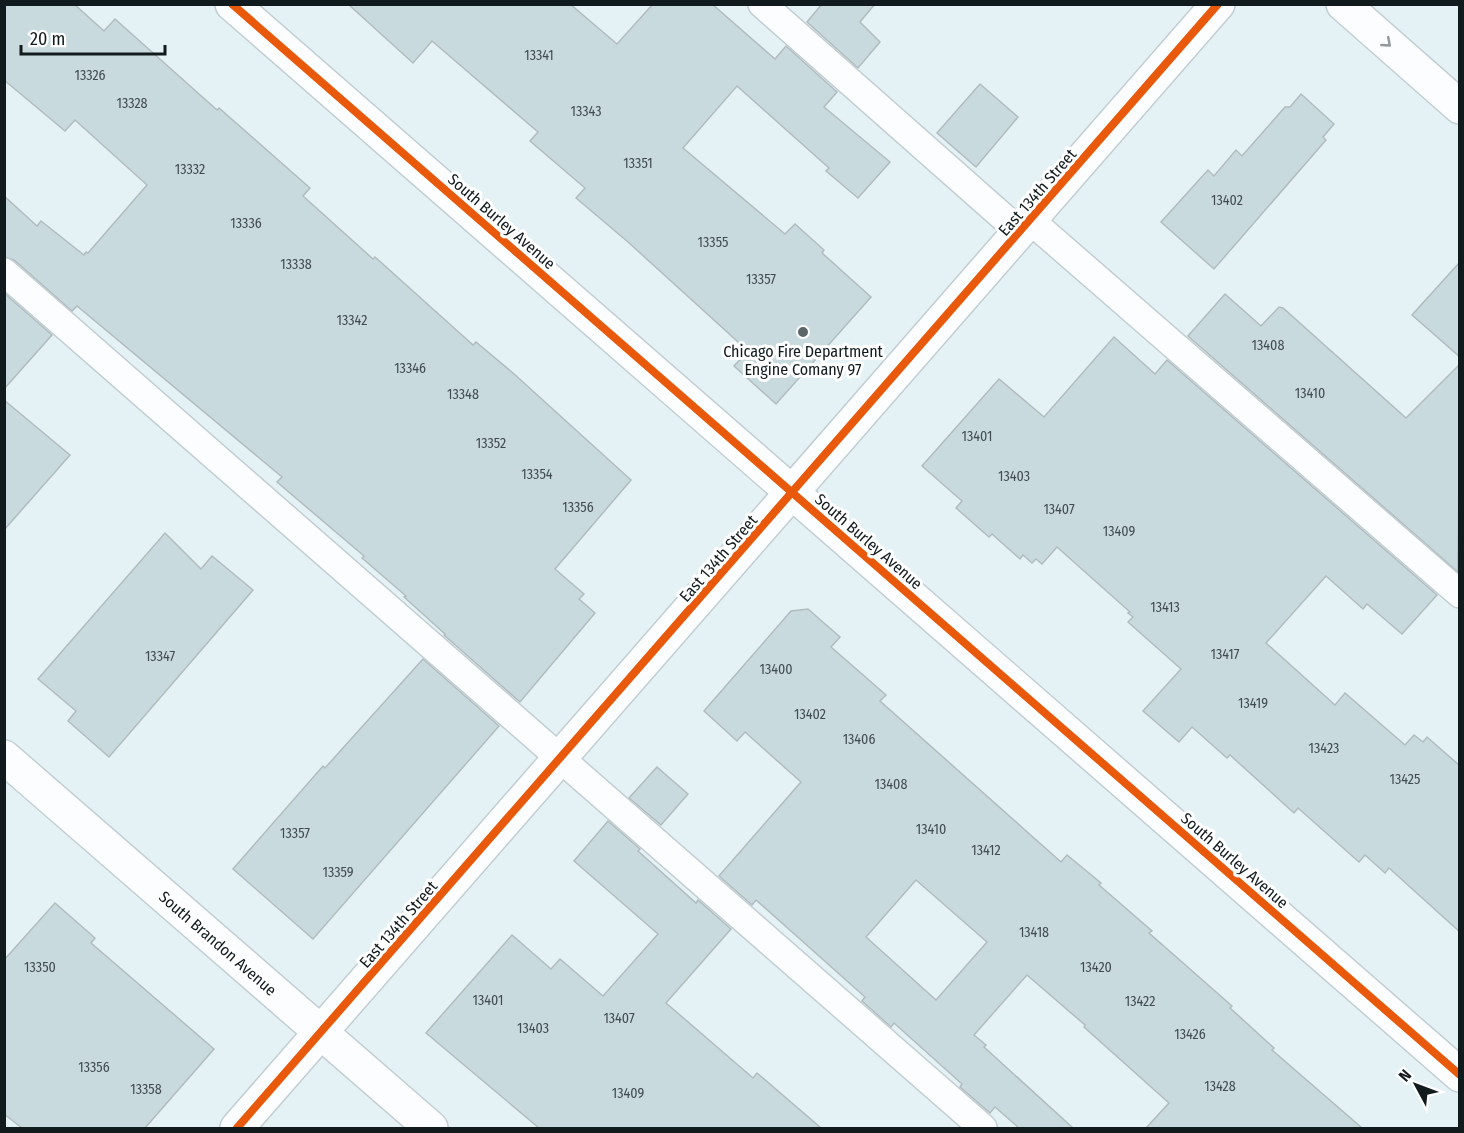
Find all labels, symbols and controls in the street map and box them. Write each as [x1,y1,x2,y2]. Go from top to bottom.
scale bar [21,18,165,56]
text: 20 m [30,28,65,50]
one-way arrow [1380,36,1391,47]
house number: 13341 [524,47,554,64]
house number: 13326 [74,67,106,84]
house number: 13328 [116,95,148,112]
house number: 13343 [571,103,601,120]
street label: East 134th Street [995,144,1081,240]
house number: 13351 [623,155,653,172]
house number: 13332 [175,161,205,178]
street label: South Burley Avenue [444,170,559,273]
house number: 13402 [1211,192,1243,209]
house number: 13336 [230,215,262,232]
house number: 13355 [698,234,728,251]
house number: 13338 [280,256,312,273]
house number: 13357 [746,271,776,288]
house number: 13342 [337,312,367,329]
marker: Chicago Fire Department Engine Comany 97 [796,325,810,339]
house number: 13408 [1252,337,1284,354]
place label: Chicago Fire Department Engine Comany 97 [723,342,884,379]
house number: 13346 [394,360,426,377]
house number: 13410 [1295,385,1325,402]
house number: 13348 [447,386,479,403]
house number: 13401 [962,428,992,445]
house number: 13352 [476,435,506,452]
house number: 13354 [521,466,553,483]
house number: 13403 [998,468,1030,485]
street label: South Burley Avenue [811,490,926,593]
house number: 13356 [562,499,594,516]
house number: 13407 [1043,501,1075,518]
street label: East 134th Street [676,510,762,606]
house number: 13409 [1103,523,1135,540]
house number: 13413 [1150,599,1180,616]
house number: 13417 [1211,646,1240,663]
house number: 13347 [145,648,175,665]
house number: 13400 [759,661,793,678]
house number: 13419 [1238,695,1268,712]
house number: 13402 [794,706,826,723]
house number: 13406 [843,731,875,748]
house number: 13423 [1309,740,1339,757]
house number: 13425 [1390,771,1420,788]
house number: 13408 [875,776,907,793]
street label: South Burley Avenue [1177,809,1292,912]
house number: 13410 [916,821,946,838]
house number: 13357 [280,825,310,842]
house number: 13412 [971,842,1001,859]
house number: 13359 [322,864,354,881]
street label: East 134th Street [356,876,442,972]
street label: South Brandon Avenue [155,887,280,1000]
house number: 13418 [1019,924,1049,941]
house number: 13350 [24,959,56,976]
house number: 13420 [1080,959,1112,976]
house number: 13401 [473,992,503,1009]
house number: 13422 [1125,993,1155,1010]
house number: 13407 [603,1010,635,1027]
house number: 13403 [517,1020,549,1037]
house number: 13426 [1174,1026,1206,1043]
north arrow [1386,1055,1446,1115]
house number: 13356 [78,1059,110,1076]
text: N [1395,1066,1415,1085]
house number: 13428 [1204,1078,1236,1095]
house number: 13358 [130,1081,162,1098]
house number: 13409 [612,1085,644,1102]

